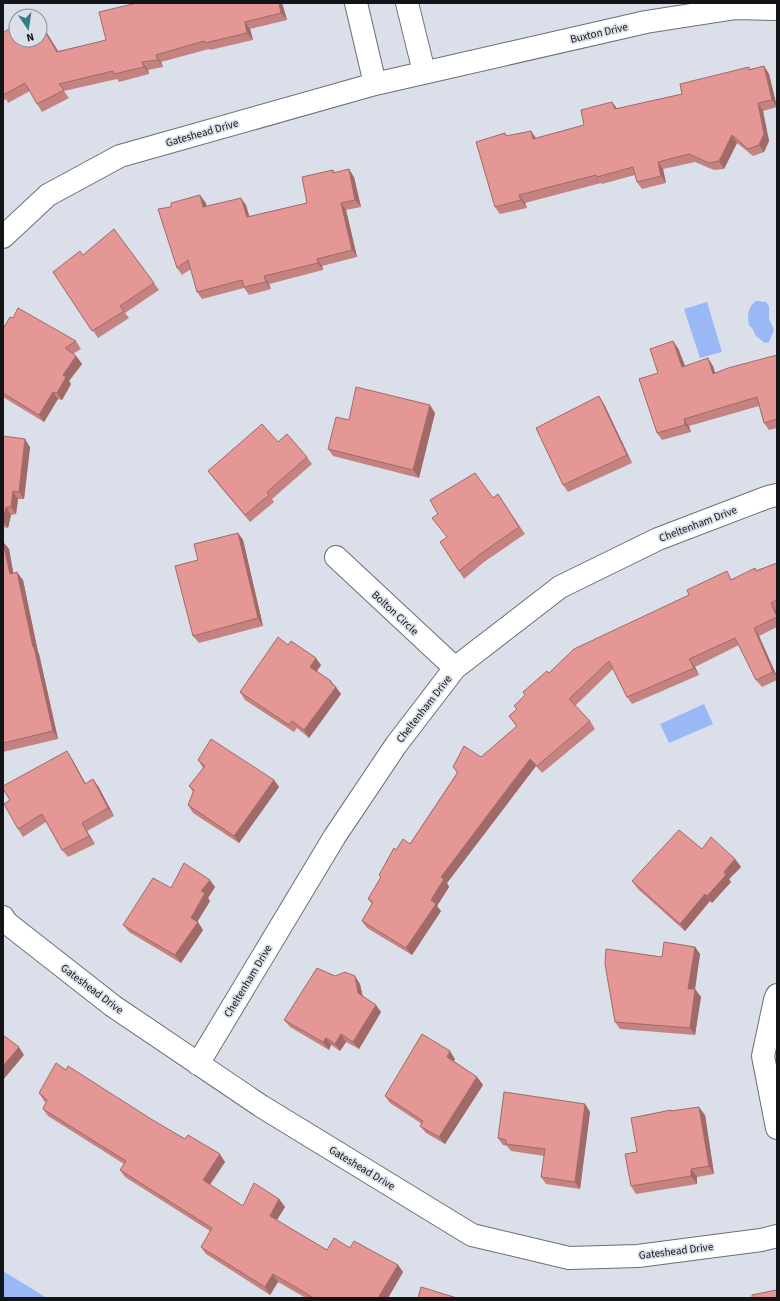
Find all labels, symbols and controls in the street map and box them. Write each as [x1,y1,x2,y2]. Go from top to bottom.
north arrow [8,8,48,48]
street label: Buxton Drive [569,19,630,47]
text: N [25,29,35,45]
street label: Gateshead Drive [164,115,241,151]
street label: Cheltenham Drive [657,502,740,546]
street label: Bolton Circle [368,587,422,639]
street label: Cheltenham Drive [393,672,456,746]
street label: Cheltenham Drive [220,941,276,1020]
street label: Gateshead Drive [58,961,127,1018]
street label: Gateshead Drive [326,1142,398,1194]
street label: Gateshead Drive [638,1239,715,1263]

